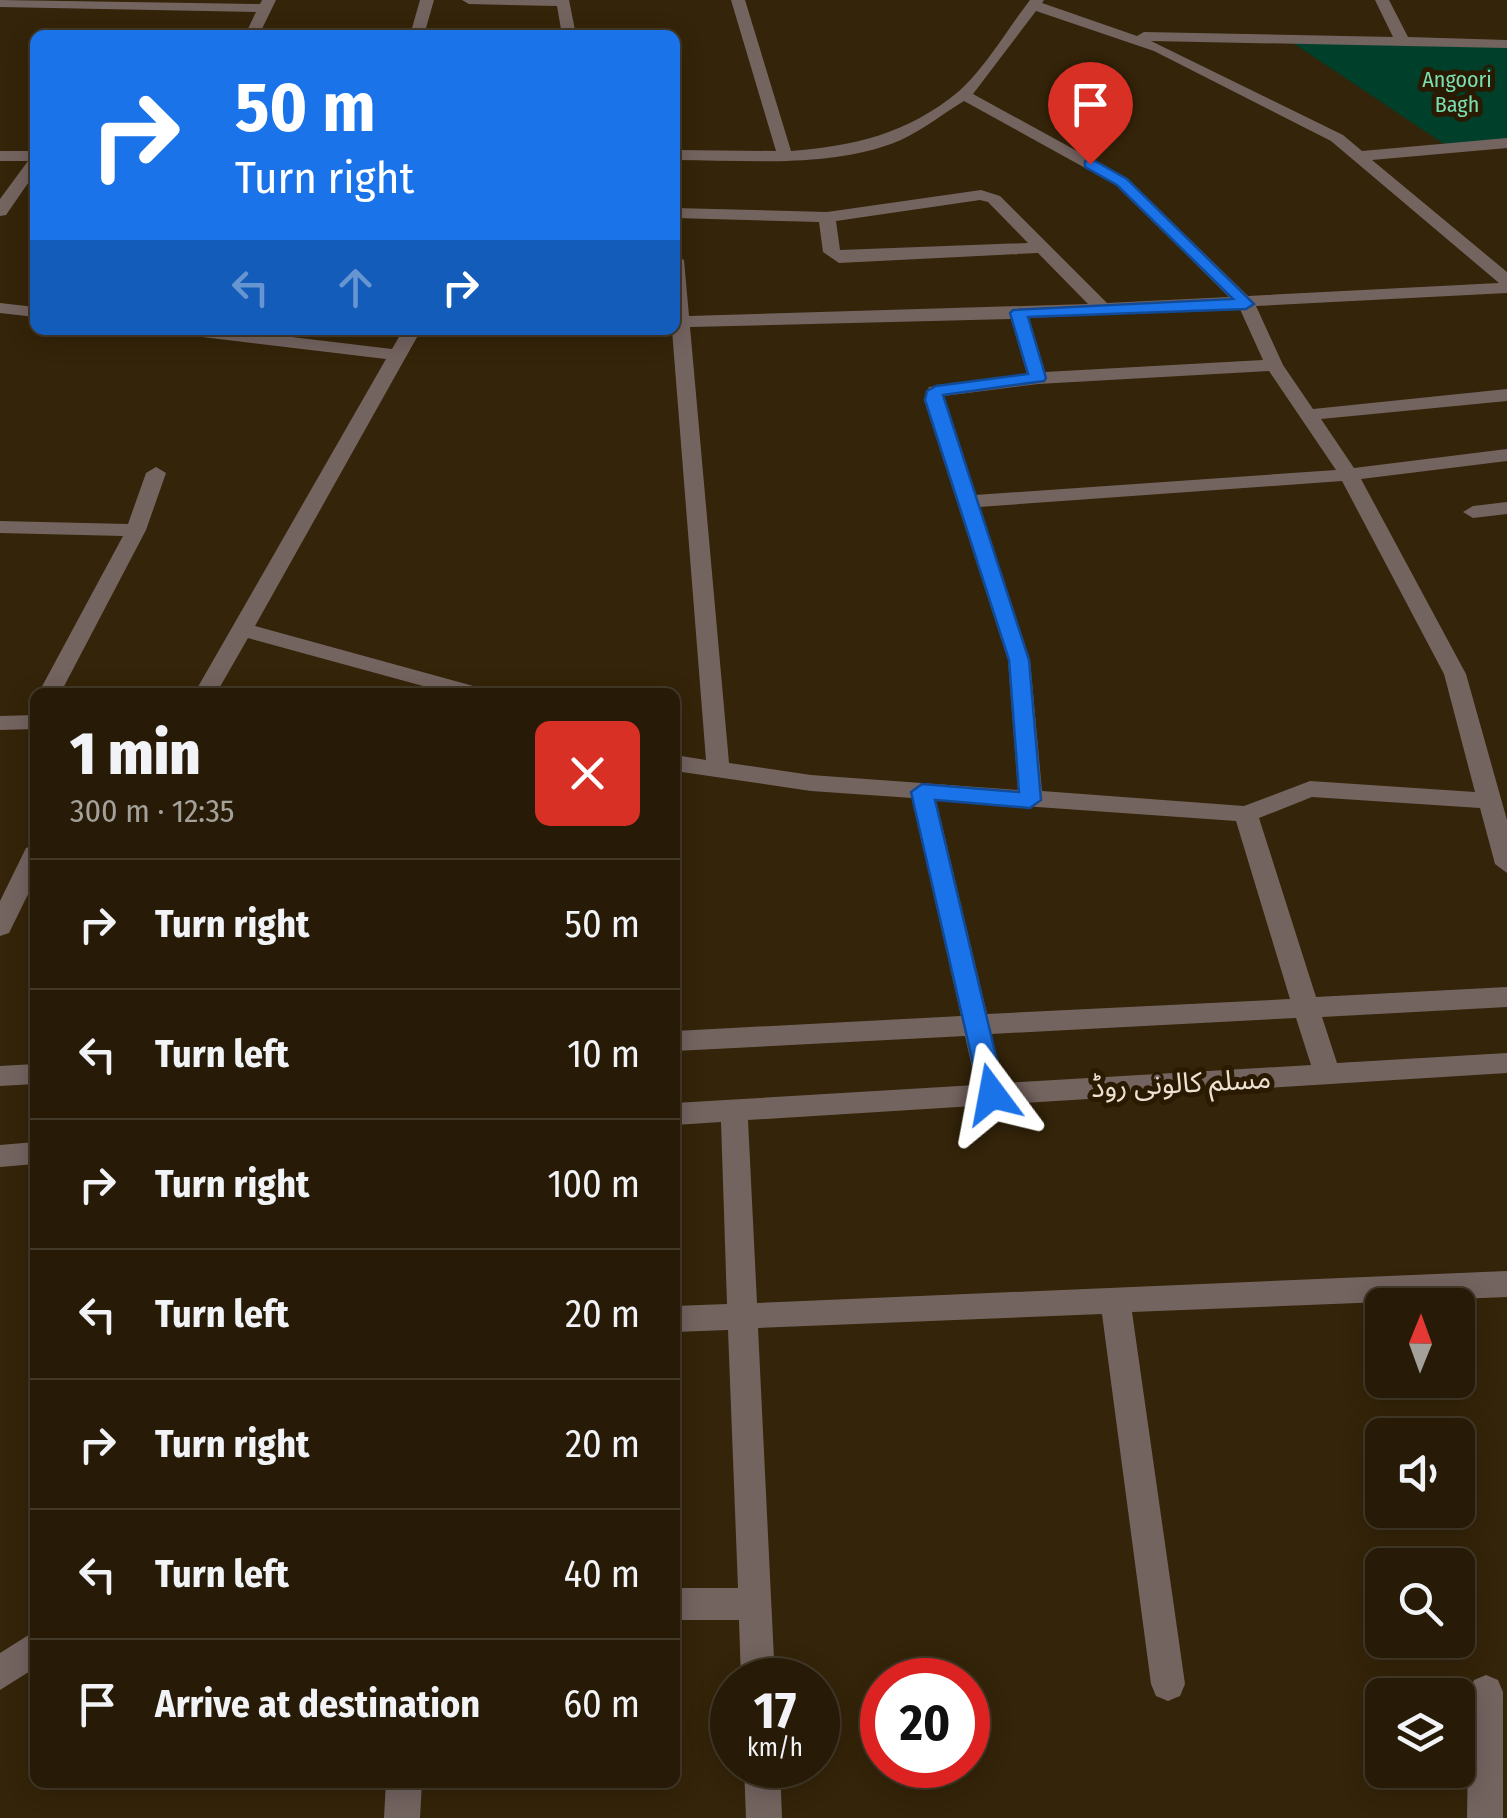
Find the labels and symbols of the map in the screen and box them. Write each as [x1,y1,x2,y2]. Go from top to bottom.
pin [1048,62,1133,165]
park label: Angoori Bagh [1422,66,1492,118]
position arrow [940,1042,1044,1146]
street label: مسلم کالونی روڈ [1090,1062,1272,1109]
north arrow [1365,1288,1475,1398]
speed limit sign: 20 [860,1658,990,1788]

